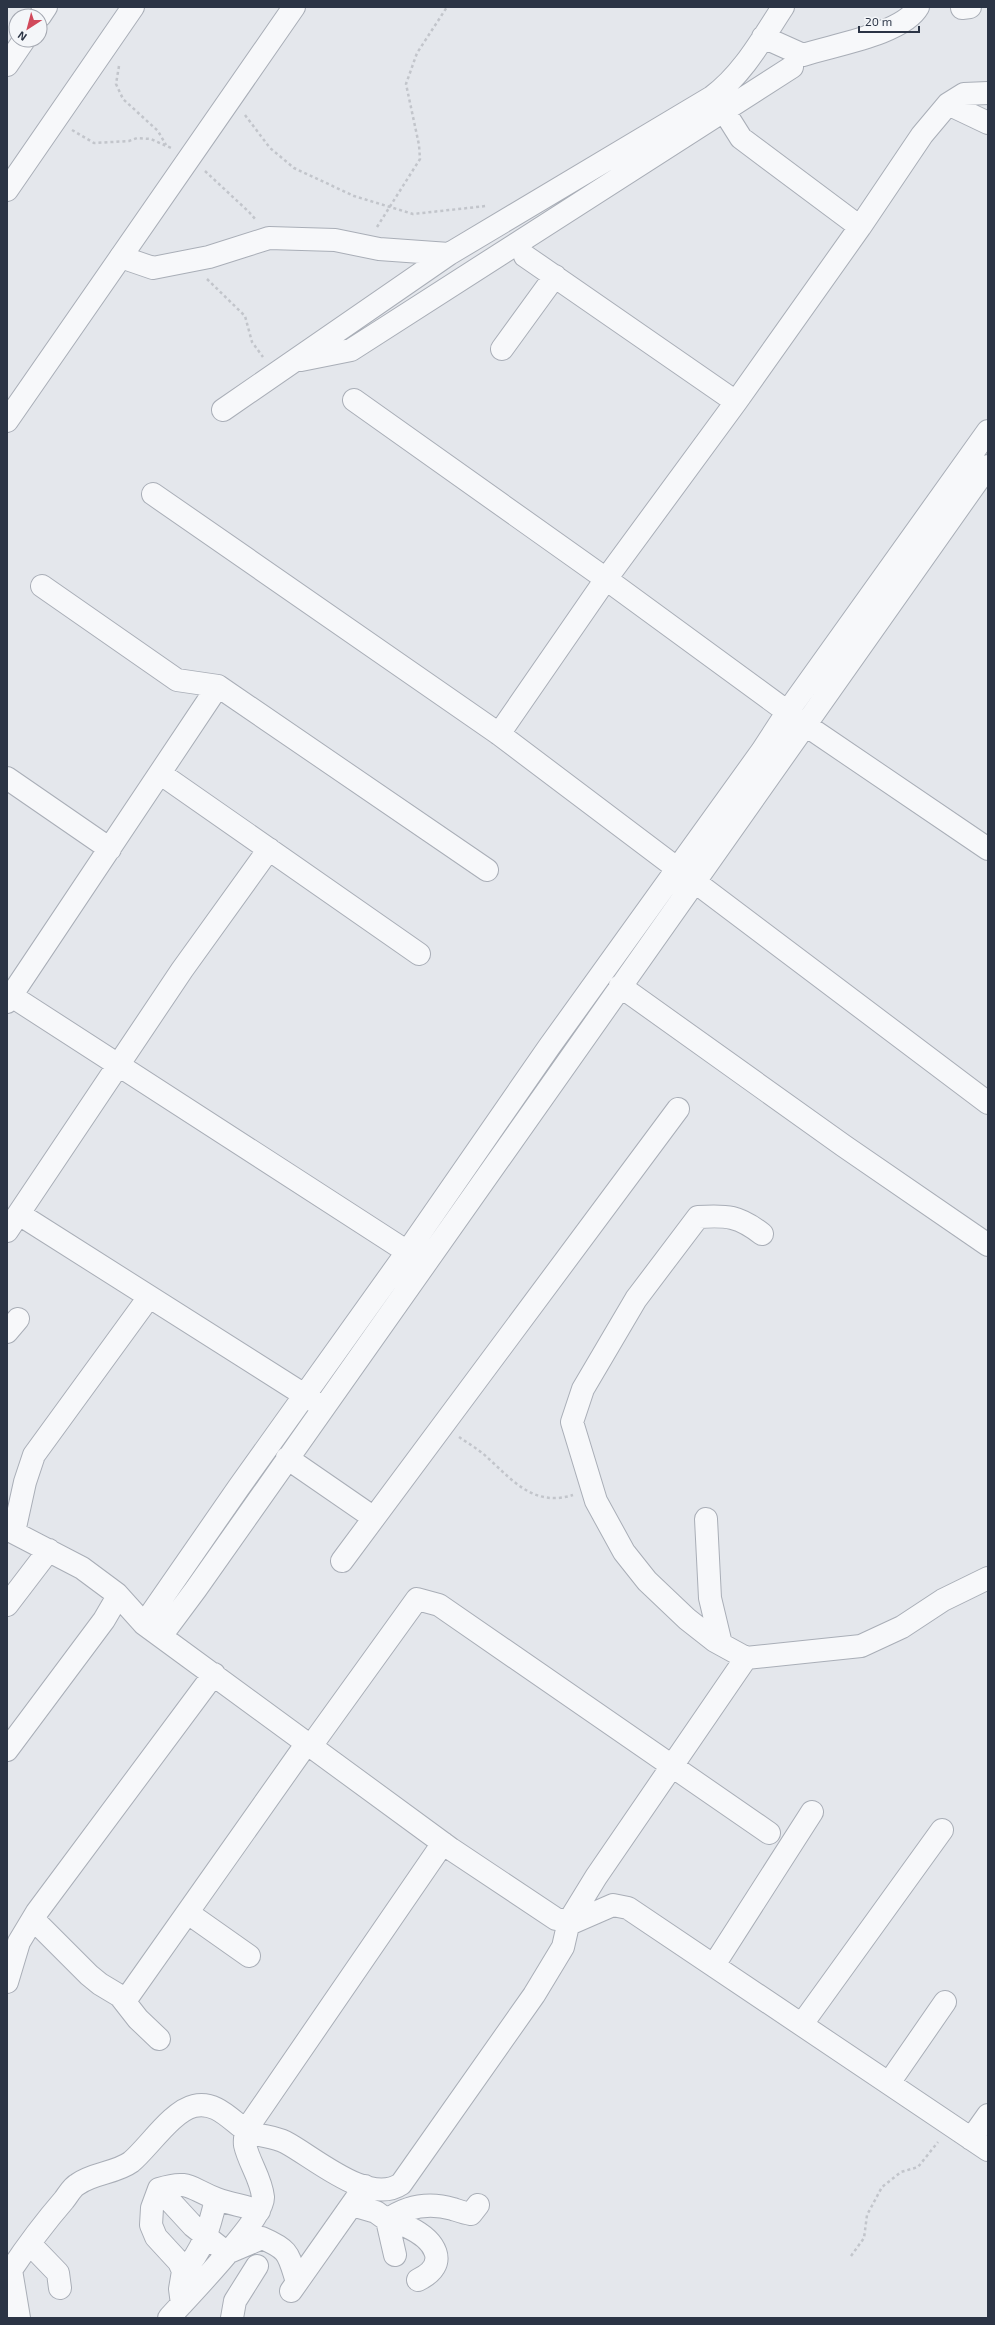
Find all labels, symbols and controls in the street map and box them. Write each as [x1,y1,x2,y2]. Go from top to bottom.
north arrow [8,8,48,48]
scale bar [859,8,919,34]
text: 20 m [865,14,892,28]
text: N [15,29,29,44]

